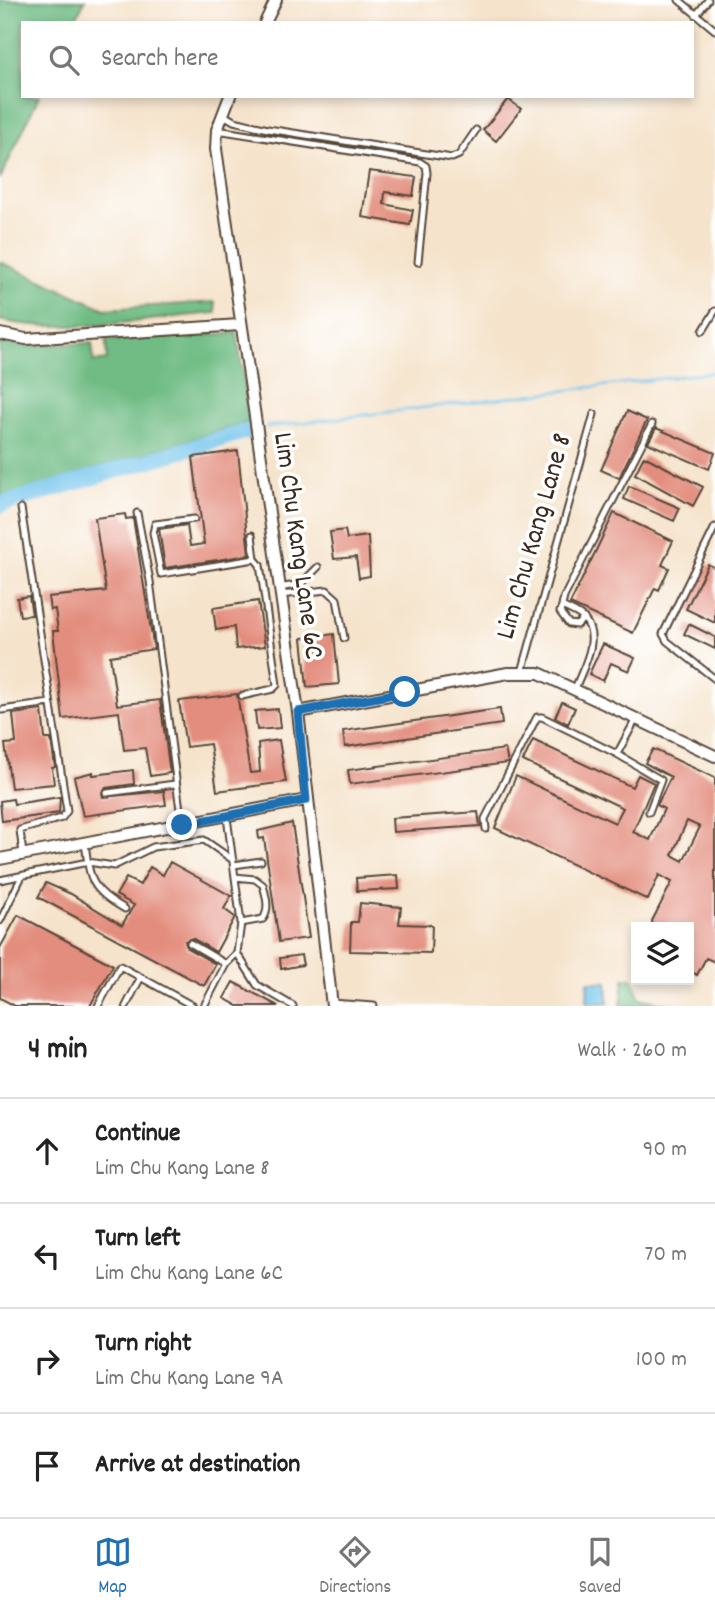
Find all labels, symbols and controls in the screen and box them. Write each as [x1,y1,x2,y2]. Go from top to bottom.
search box [21,21,694,98]
icon: search [45,41,83,79]
text: Search here [101,41,219,78]
street label: Lim Chu Kang Lane 8 [487,429,585,645]
street label: Lim Chu Kang Lane 6C [260,430,332,662]
route start [389,676,420,707]
route end [166,809,197,840]
map controls [631,922,694,985]
button: layers [631,922,694,985]
text: 4 min [28,1030,87,1073]
text: Walk · 260 m [577,1035,687,1068]
text: Continue [95,1116,180,1153]
icon: ahead [28,1132,66,1170]
text: 90 m [643,1134,687,1167]
text: Lim Chu Kang Lane 8 [95,1153,270,1186]
text: Turn left [95,1221,181,1258]
icon: left [28,1237,66,1275]
text: 70 m [645,1239,687,1272]
text: Lim Chu Kang Lane 6C [95,1258,283,1291]
text: Turn right [95,1326,192,1363]
icon: right [28,1342,66,1380]
text: 100 m [636,1344,687,1377]
text: Lim Chu Kang Lane 9A [95,1363,283,1396]
icon: arrive [28,1447,66,1485]
text: Arrive at destination [95,1447,300,1484]
tab: Map [94,1533,132,1602]
tab: Directions [319,1533,391,1602]
tab: Saved [579,1533,621,1602]

